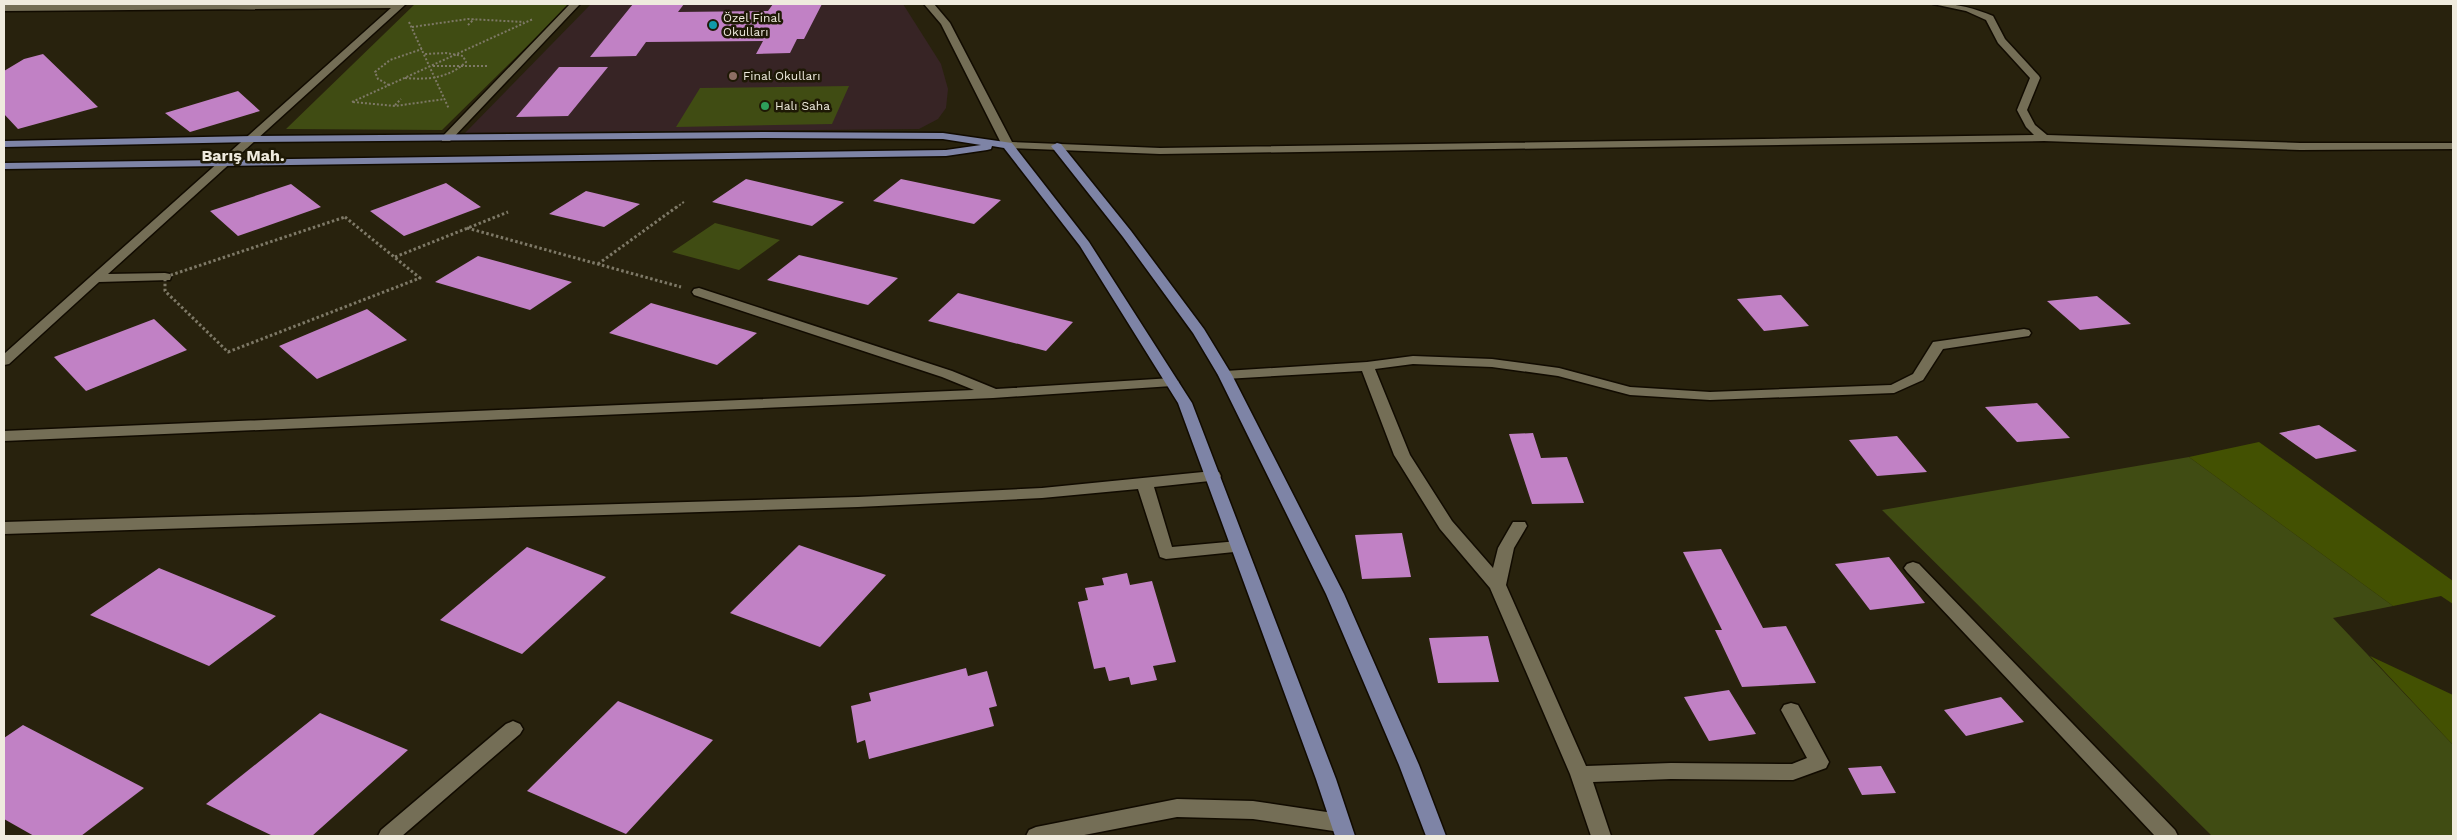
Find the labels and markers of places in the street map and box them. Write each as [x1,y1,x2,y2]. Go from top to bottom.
place label: Özel Final Okulları [723,11,781,39]
marker: Özel Final Okulları [707,19,719,31]
place label: Final Okulları [743,69,820,83]
marker: Final Okulları [727,70,739,82]
place label: Halı Saha [775,99,830,113]
marker: Halı Saha [759,100,771,112]

